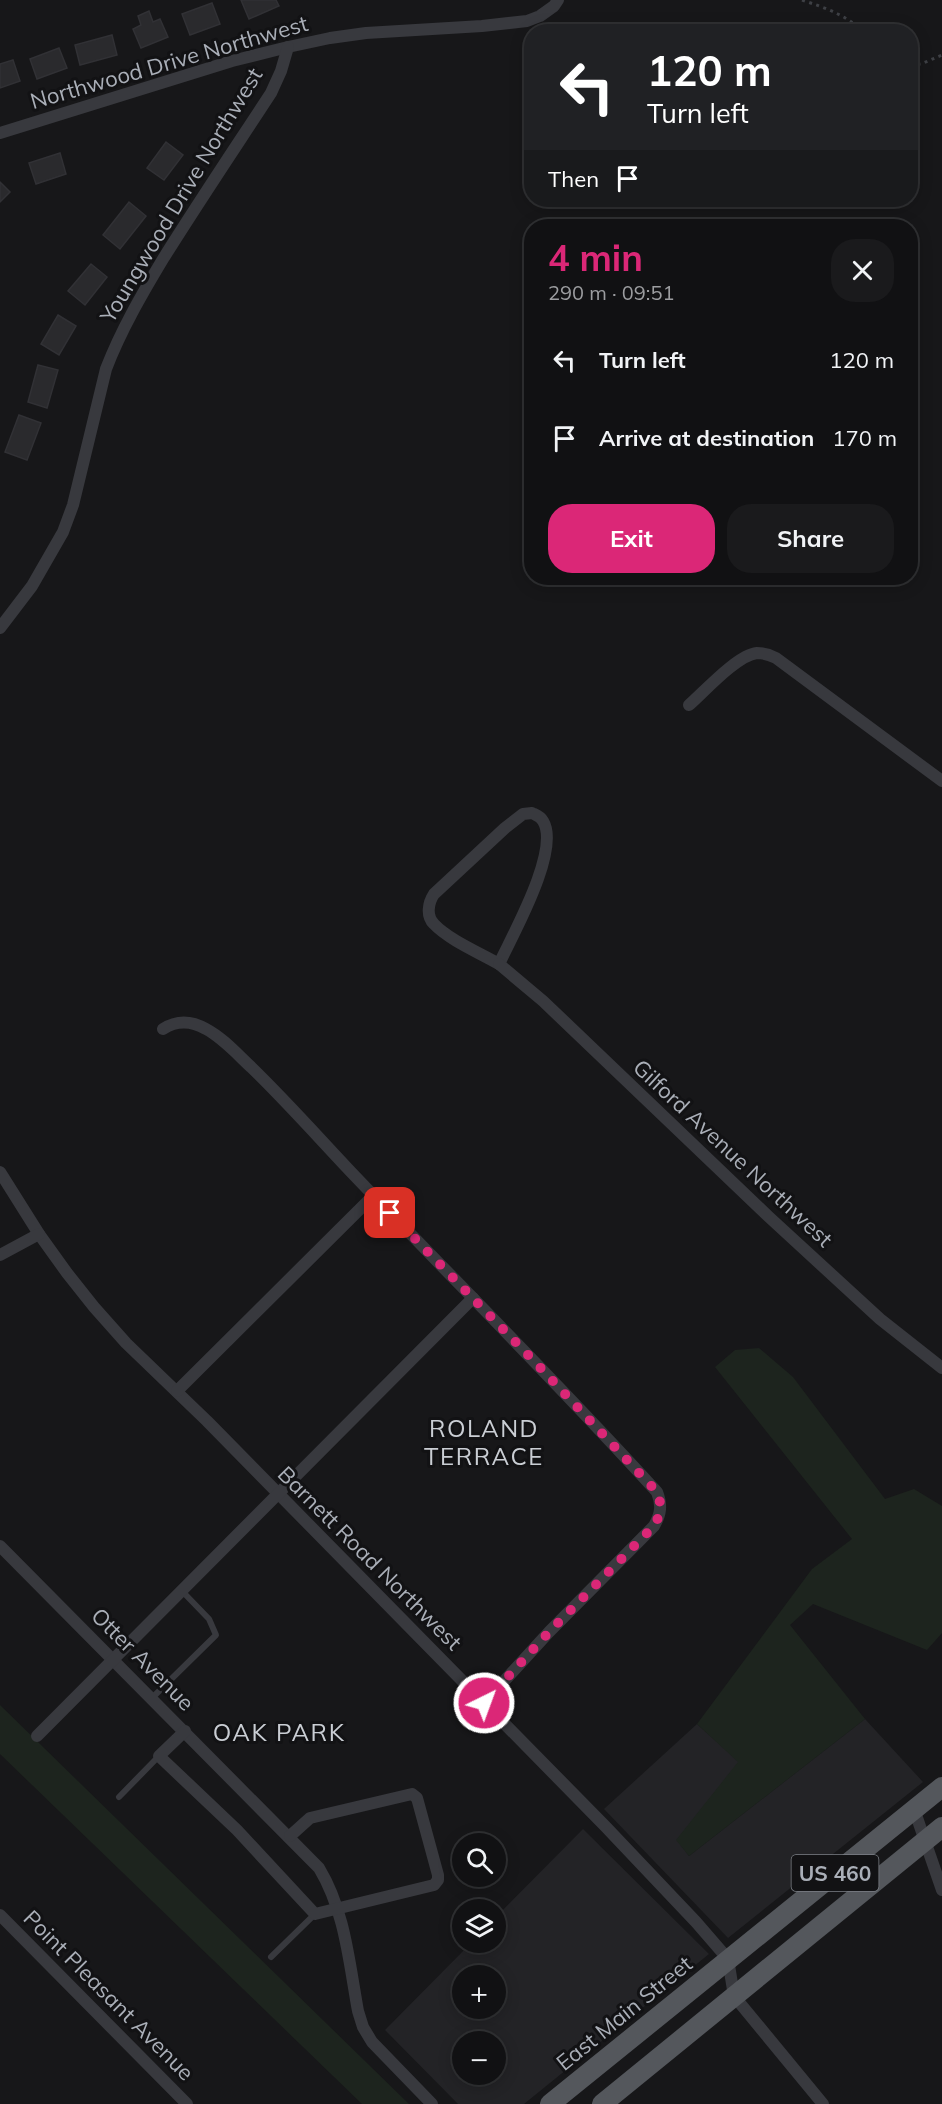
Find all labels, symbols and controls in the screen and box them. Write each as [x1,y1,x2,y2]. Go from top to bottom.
street label: Northwood Drive Northwest [27,9,311,115]
text: 120 m [647,44,772,97]
icon: left [548,48,626,126]
street label: Youngwood Drive Northwest [93,62,268,328]
text: Turn left [647,96,749,130]
icon: arrive [611,162,644,195]
text: Then [548,165,599,193]
text: 4 min [548,235,643,280]
button: close [831,239,894,302]
text: 290 m · 09:51 [548,280,674,305]
icon: left [548,344,581,377]
text: Turn left [599,346,686,374]
text: 120 m [829,346,894,374]
icon: arrive [548,422,581,455]
text: Arrive at destination [599,424,814,452]
text: 170 m [832,424,897,452]
button: Exit [548,504,715,573]
button: Share [727,504,894,573]
street label: Gilford Avenue Northwest [627,1053,839,1253]
pin [364,1187,415,1238]
icon: arrive [373,1196,406,1229]
district label: ROLAND TERRACE [424,1413,544,1471]
street label: Barnett Road Northwest [272,1460,468,1656]
street label: Otter Avenue [86,1602,200,1716]
position arrow [452,1671,516,1735]
district label: OAK PARK [213,1717,345,1747]
map controls [452,1833,506,2085]
button: search [452,1833,506,1887]
road number: US 460 [792,1855,878,1891]
button: layers [452,1899,506,1953]
street label: Point Pleasant Avenue [18,1904,200,2086]
street label: East Main Street [550,1949,698,2076]
button: + [452,1965,506,2019]
button: − [452,2031,506,2085]

